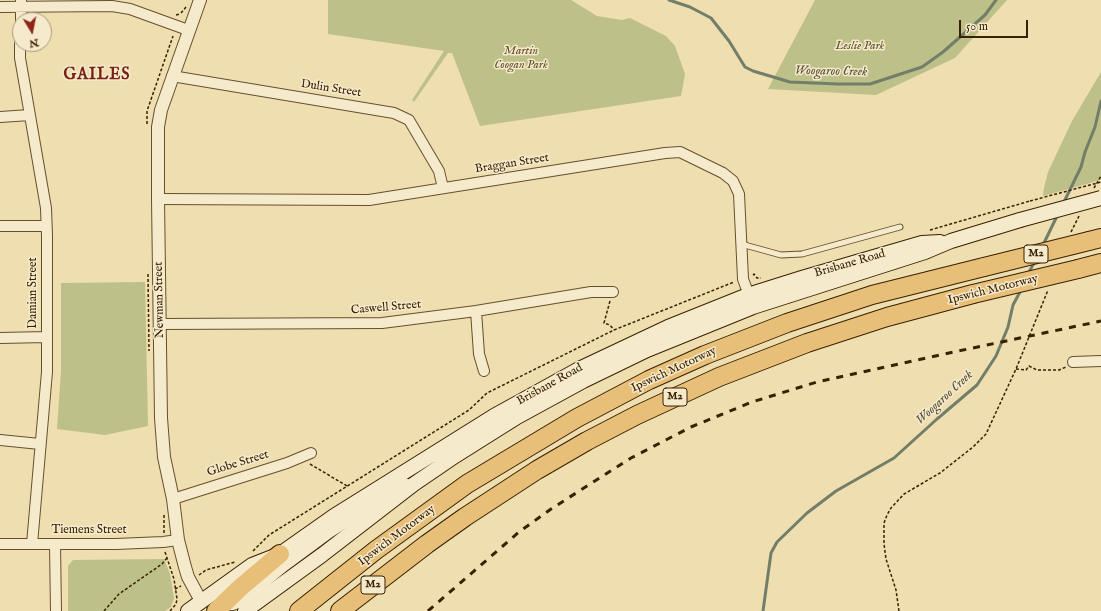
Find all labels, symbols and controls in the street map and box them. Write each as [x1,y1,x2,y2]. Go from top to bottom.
north arrow [12,12,52,52]
scale bar [961,12,1030,38]
text: 50 m [966,19,988,34]
text: N [28,35,40,51]
park label: Leslie Park [836,40,884,54]
park label: Martin Coogan Park [494,45,548,73]
water label: Woogaroo Creek [795,64,867,80]
district label: GAILES [64,66,130,86]
street label: Dulin Street [300,77,362,101]
street label: Braggan Street [474,151,550,177]
road number: M2 [1024,245,1048,263]
street label: Brisbane Road [813,247,887,281]
street label: Damian Street [27,257,41,329]
street label: Newman Street [152,262,168,338]
street label: Ipswich Motorway [946,272,1040,308]
street label: Caswell Street [350,298,422,318]
street label: Ipswich Motorway [629,344,719,396]
street label: Brisbane Road [515,361,585,409]
water label: Woogaroo Creek [913,368,977,428]
road number: M2 [663,388,687,406]
street label: Globe Street [205,448,271,480]
street label: Ipswich Motorway [356,502,438,570]
street label: Tiemens Street [51,524,127,538]
road number: M2 [361,576,385,594]

